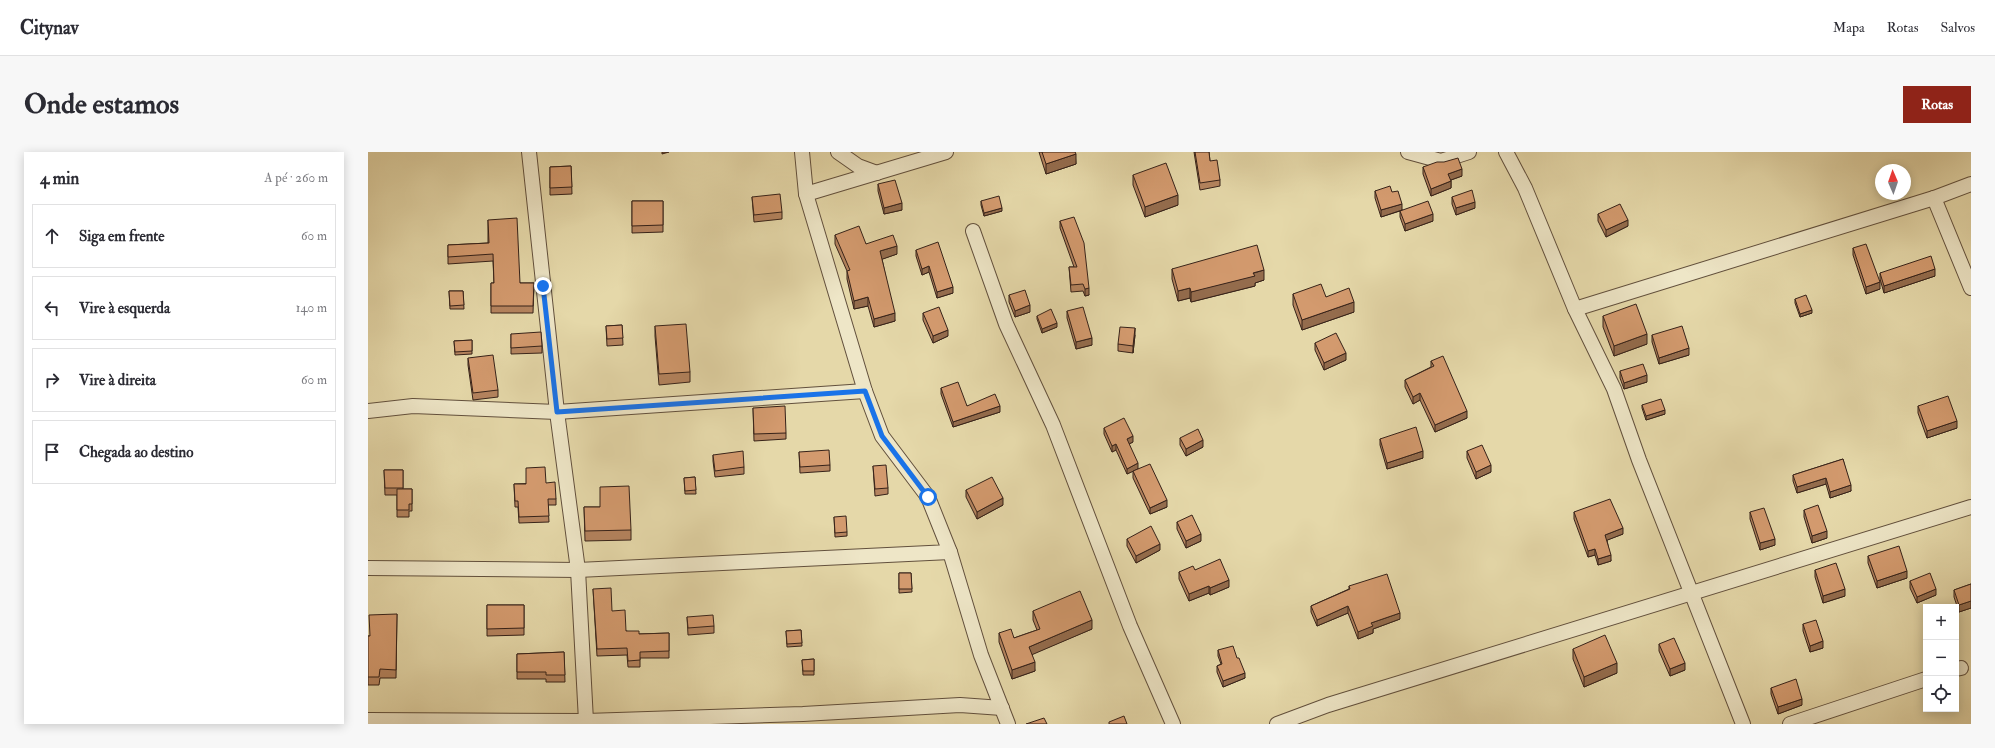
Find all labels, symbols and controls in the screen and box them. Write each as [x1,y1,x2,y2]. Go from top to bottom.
text: Citynav [20,16,79,40]
text: Mapa [1833,19,1865,36]
text: Rotas [1887,19,1918,36]
text: Salvos [1940,19,1975,36]
button: Rotas [1903,86,1971,123]
text: Onde estamos [24,87,179,122]
north arrow [1875,164,1911,200]
text: 4 min [40,168,79,189]
text: A pé · 260 m [264,170,328,186]
icon: ahead [41,225,63,247]
text: Siga em frente [79,227,165,246]
text: 60 m [301,228,327,244]
route end [534,277,552,295]
icon: left [41,297,63,319]
text: Vire à esquerda [79,299,170,318]
text: 140 m [296,300,327,316]
icon: right [41,369,63,391]
text: Vire à direita [79,371,156,390]
text: 60 m [301,372,327,388]
icon: arrive [41,441,63,463]
text: Chegada ao destino [79,443,194,462]
route start [919,488,937,506]
map controls [1923,604,1959,712]
button: + [1923,604,1959,640]
button: − [1923,640,1959,676]
button: locate [1923,676,1959,712]

